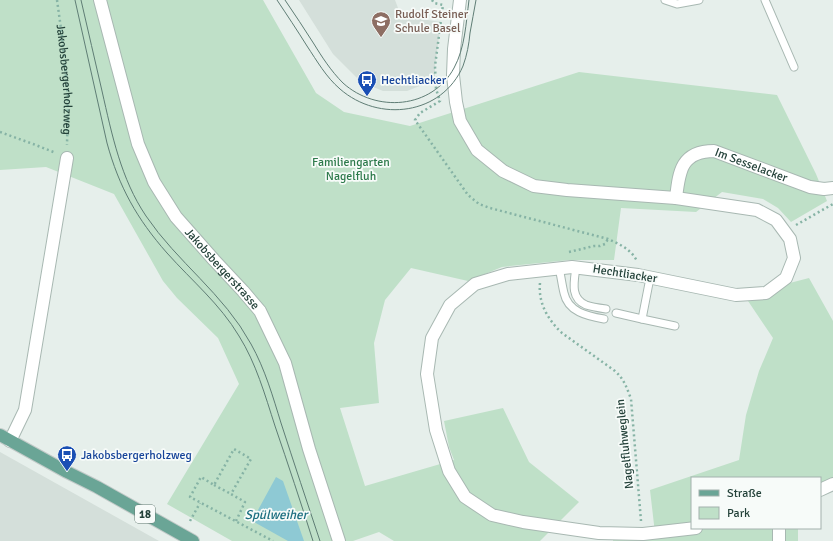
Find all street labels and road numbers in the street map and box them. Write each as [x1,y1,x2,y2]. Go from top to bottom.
street label: Jakobsbergerholzweg [53,23,76,135]
street label: Im Sesselacker [713,145,790,186]
street label: Jakobsbergerstrasse [182,225,263,313]
street label: Hechtliacker [592,261,659,287]
street label: Nagelfluhweglein [613,398,637,490]
road number: 18 [135,505,155,523]

